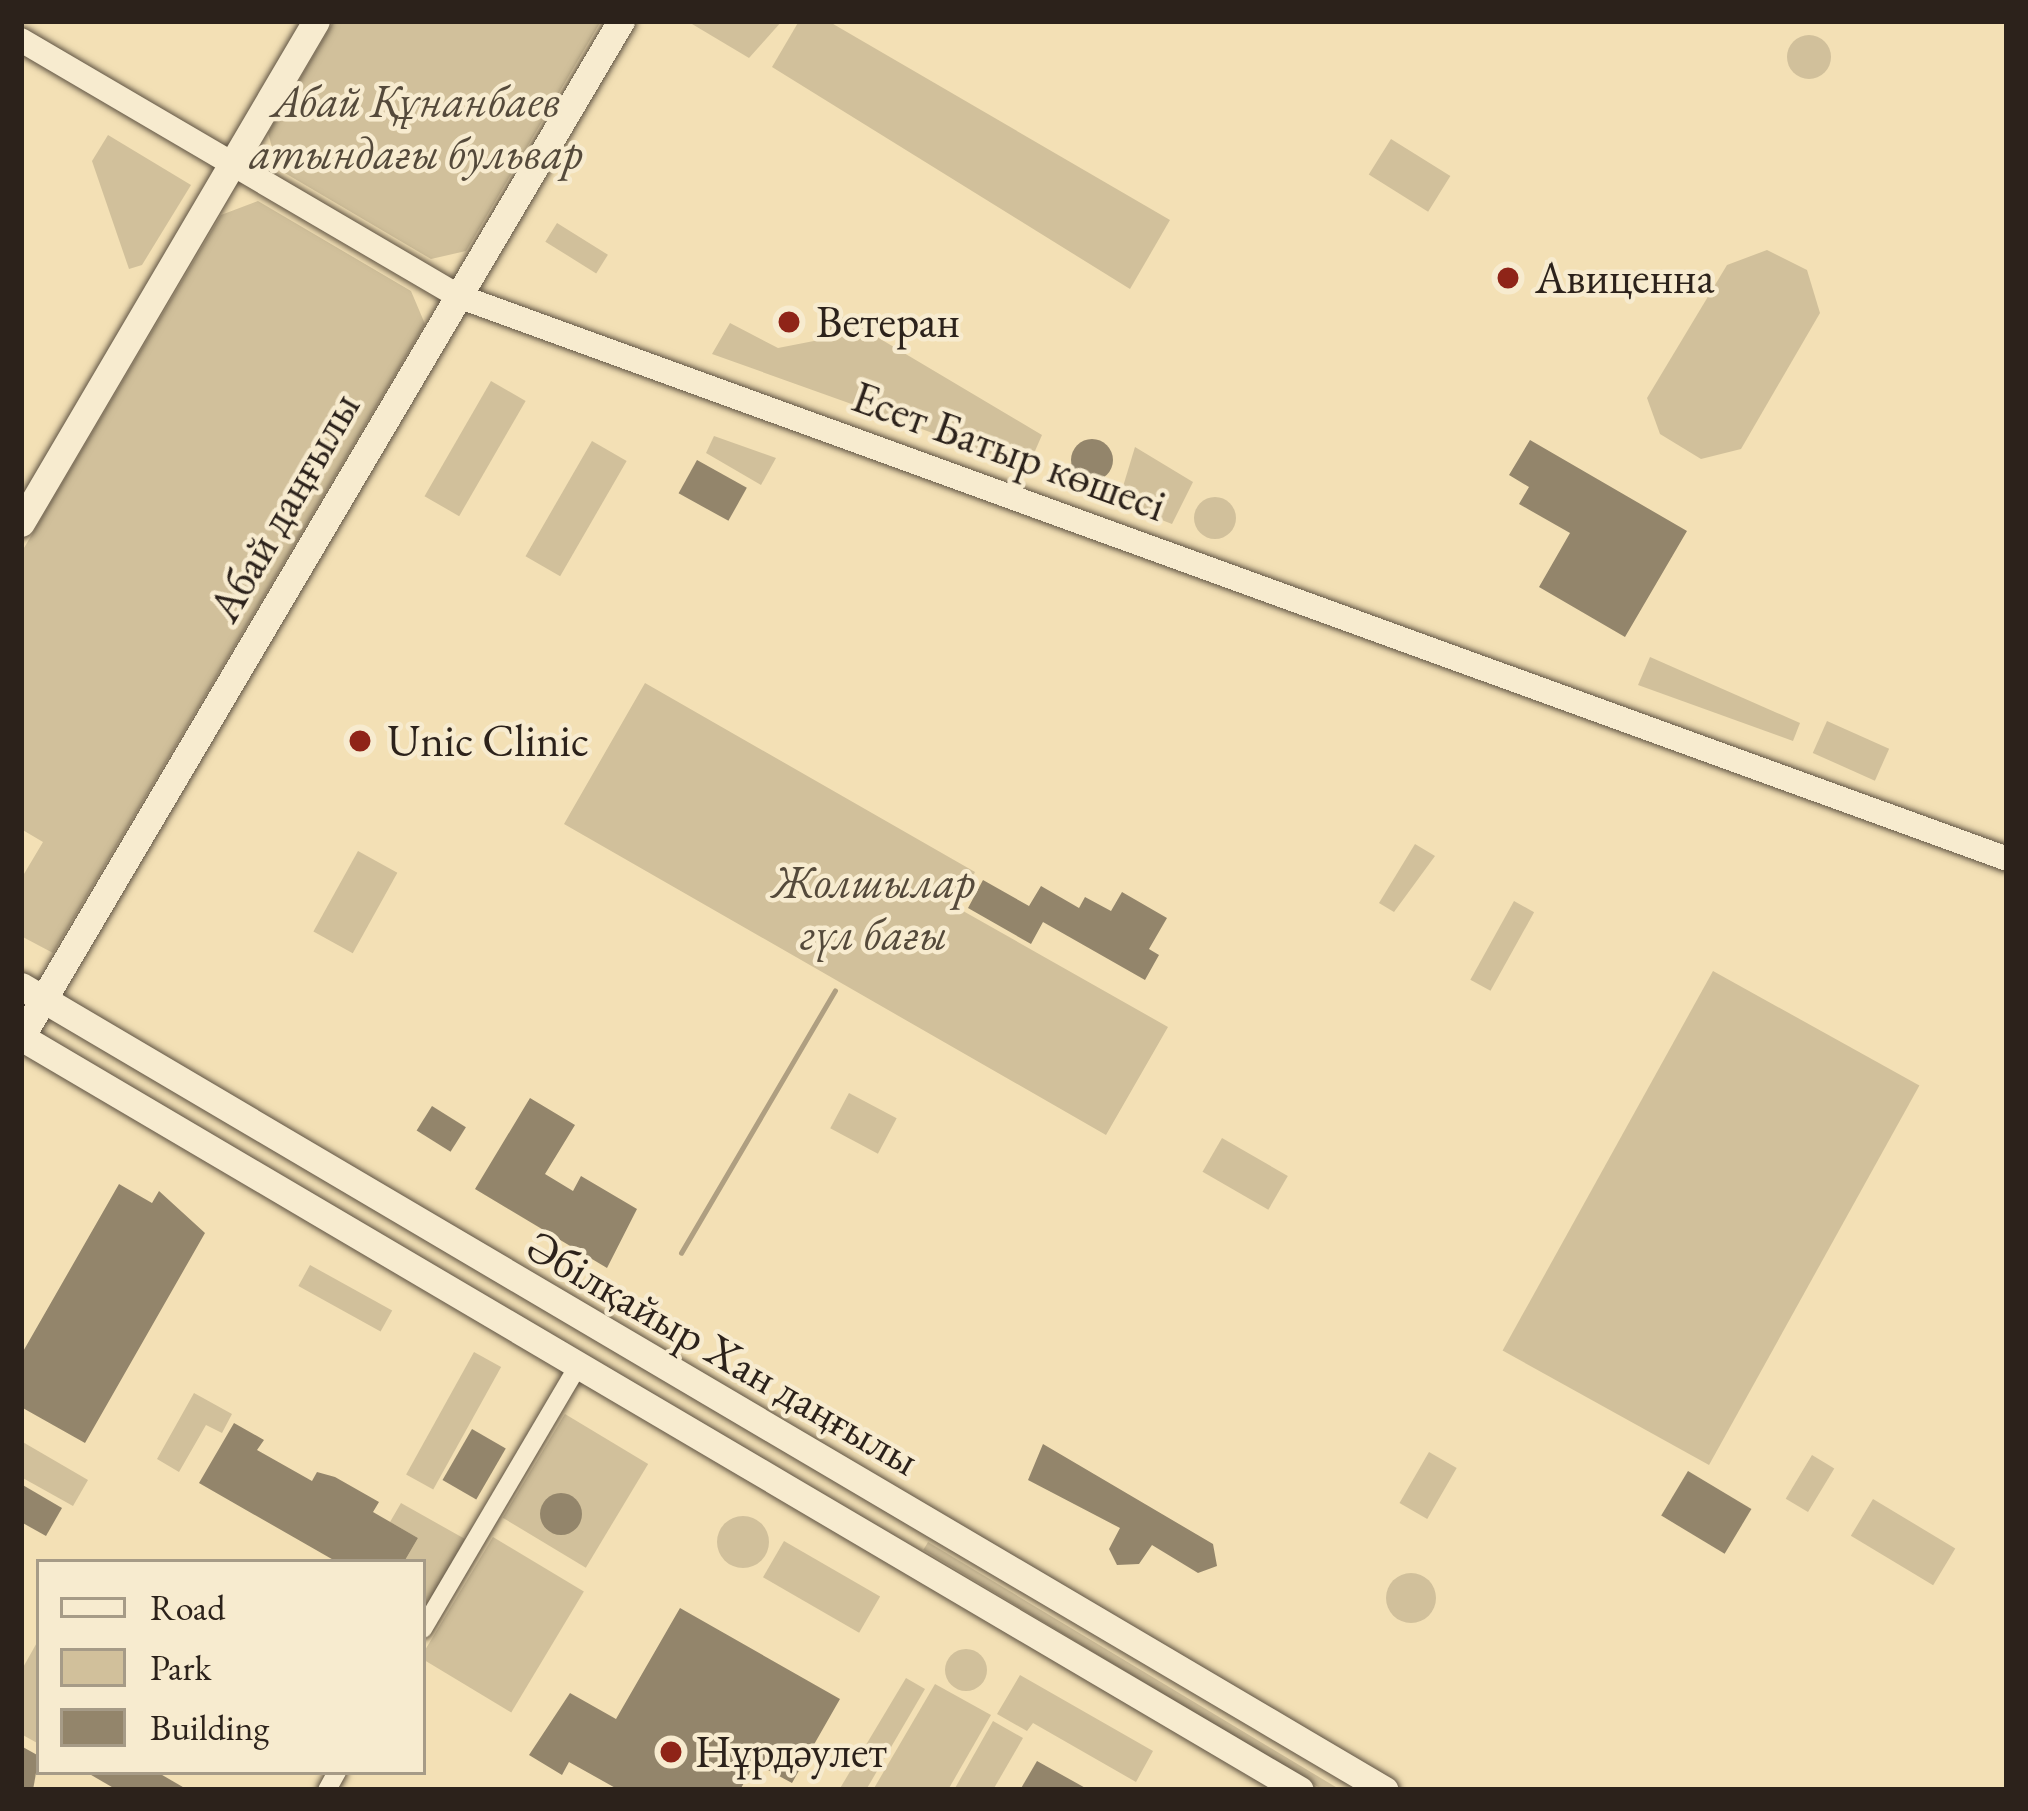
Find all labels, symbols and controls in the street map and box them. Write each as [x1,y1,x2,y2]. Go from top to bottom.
park label: Абай Құнанбаев атындағы бульвар [249,74,583,180]
place label: Авиценна [1535,251,1715,305]
marker: Авиценна [1492,262,1524,294]
place label: Ветеран [816,295,960,349]
marker: Ветеран [773,306,805,338]
street label: Есет Батыр көшесі [845,369,1173,533]
street label: Абай даңғылы [197,383,371,631]
place label: Unic Clinic [387,714,589,768]
marker: Unic Clinic [344,725,376,757]
park label: Жолшылар гүл бағы [773,855,975,961]
street label: Әбілқайыр Хан даңғылы [518,1219,928,1487]
legend [36,1559,426,1775]
text: Road [150,1584,225,1631]
text: Park [150,1644,211,1691]
text: Building [150,1704,269,1751]
place label: Нұрдәулет [695,1725,887,1779]
marker: Нұрдәулет [658,1739,684,1765]

